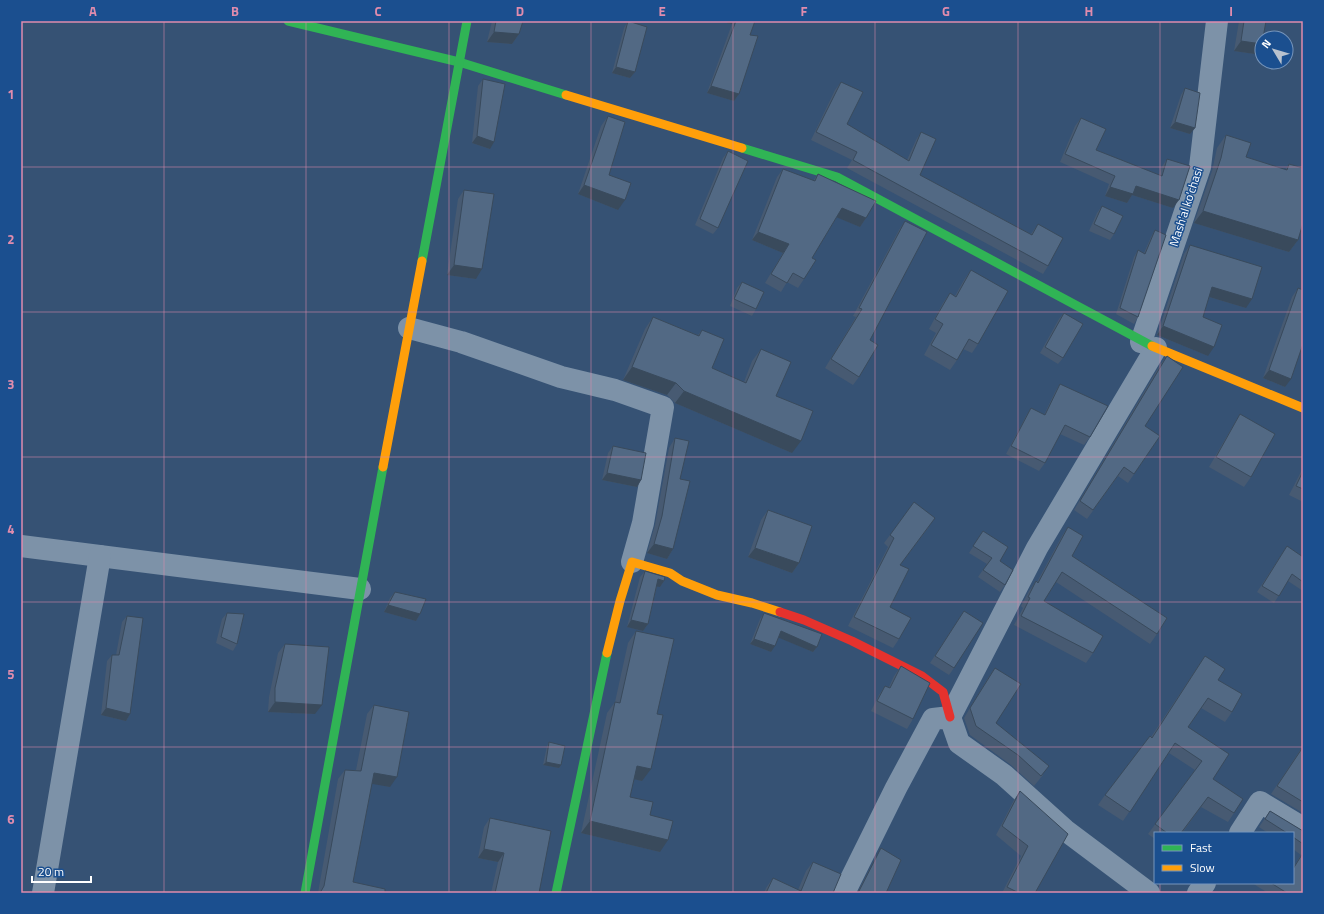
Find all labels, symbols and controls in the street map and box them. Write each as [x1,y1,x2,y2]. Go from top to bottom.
text: A [89,1,97,21]
text: B [231,1,239,21]
text: C [374,1,382,21]
text: D [516,1,524,21]
text: E [658,1,666,21]
text: F [801,1,808,21]
text: G [942,1,950,21]
text: H [1085,1,1093,21]
text: I [1229,1,1233,21]
north arrow [1254,30,1294,70]
text: N [1257,36,1275,52]
text: 1 [7,84,15,104]
street label: Mash'al ko'chasi [1164,165,1207,249]
text: 2 [7,229,15,249]
text: 3 [7,374,15,394]
text: 4 [7,519,15,539]
text: 5 [7,664,15,684]
text: 6 [7,809,15,829]
legend [1154,832,1294,884]
text: Fast [1190,838,1213,857]
scale bar [32,858,91,884]
text: Slow [1190,858,1215,877]
text: 20 m [38,862,64,881]

